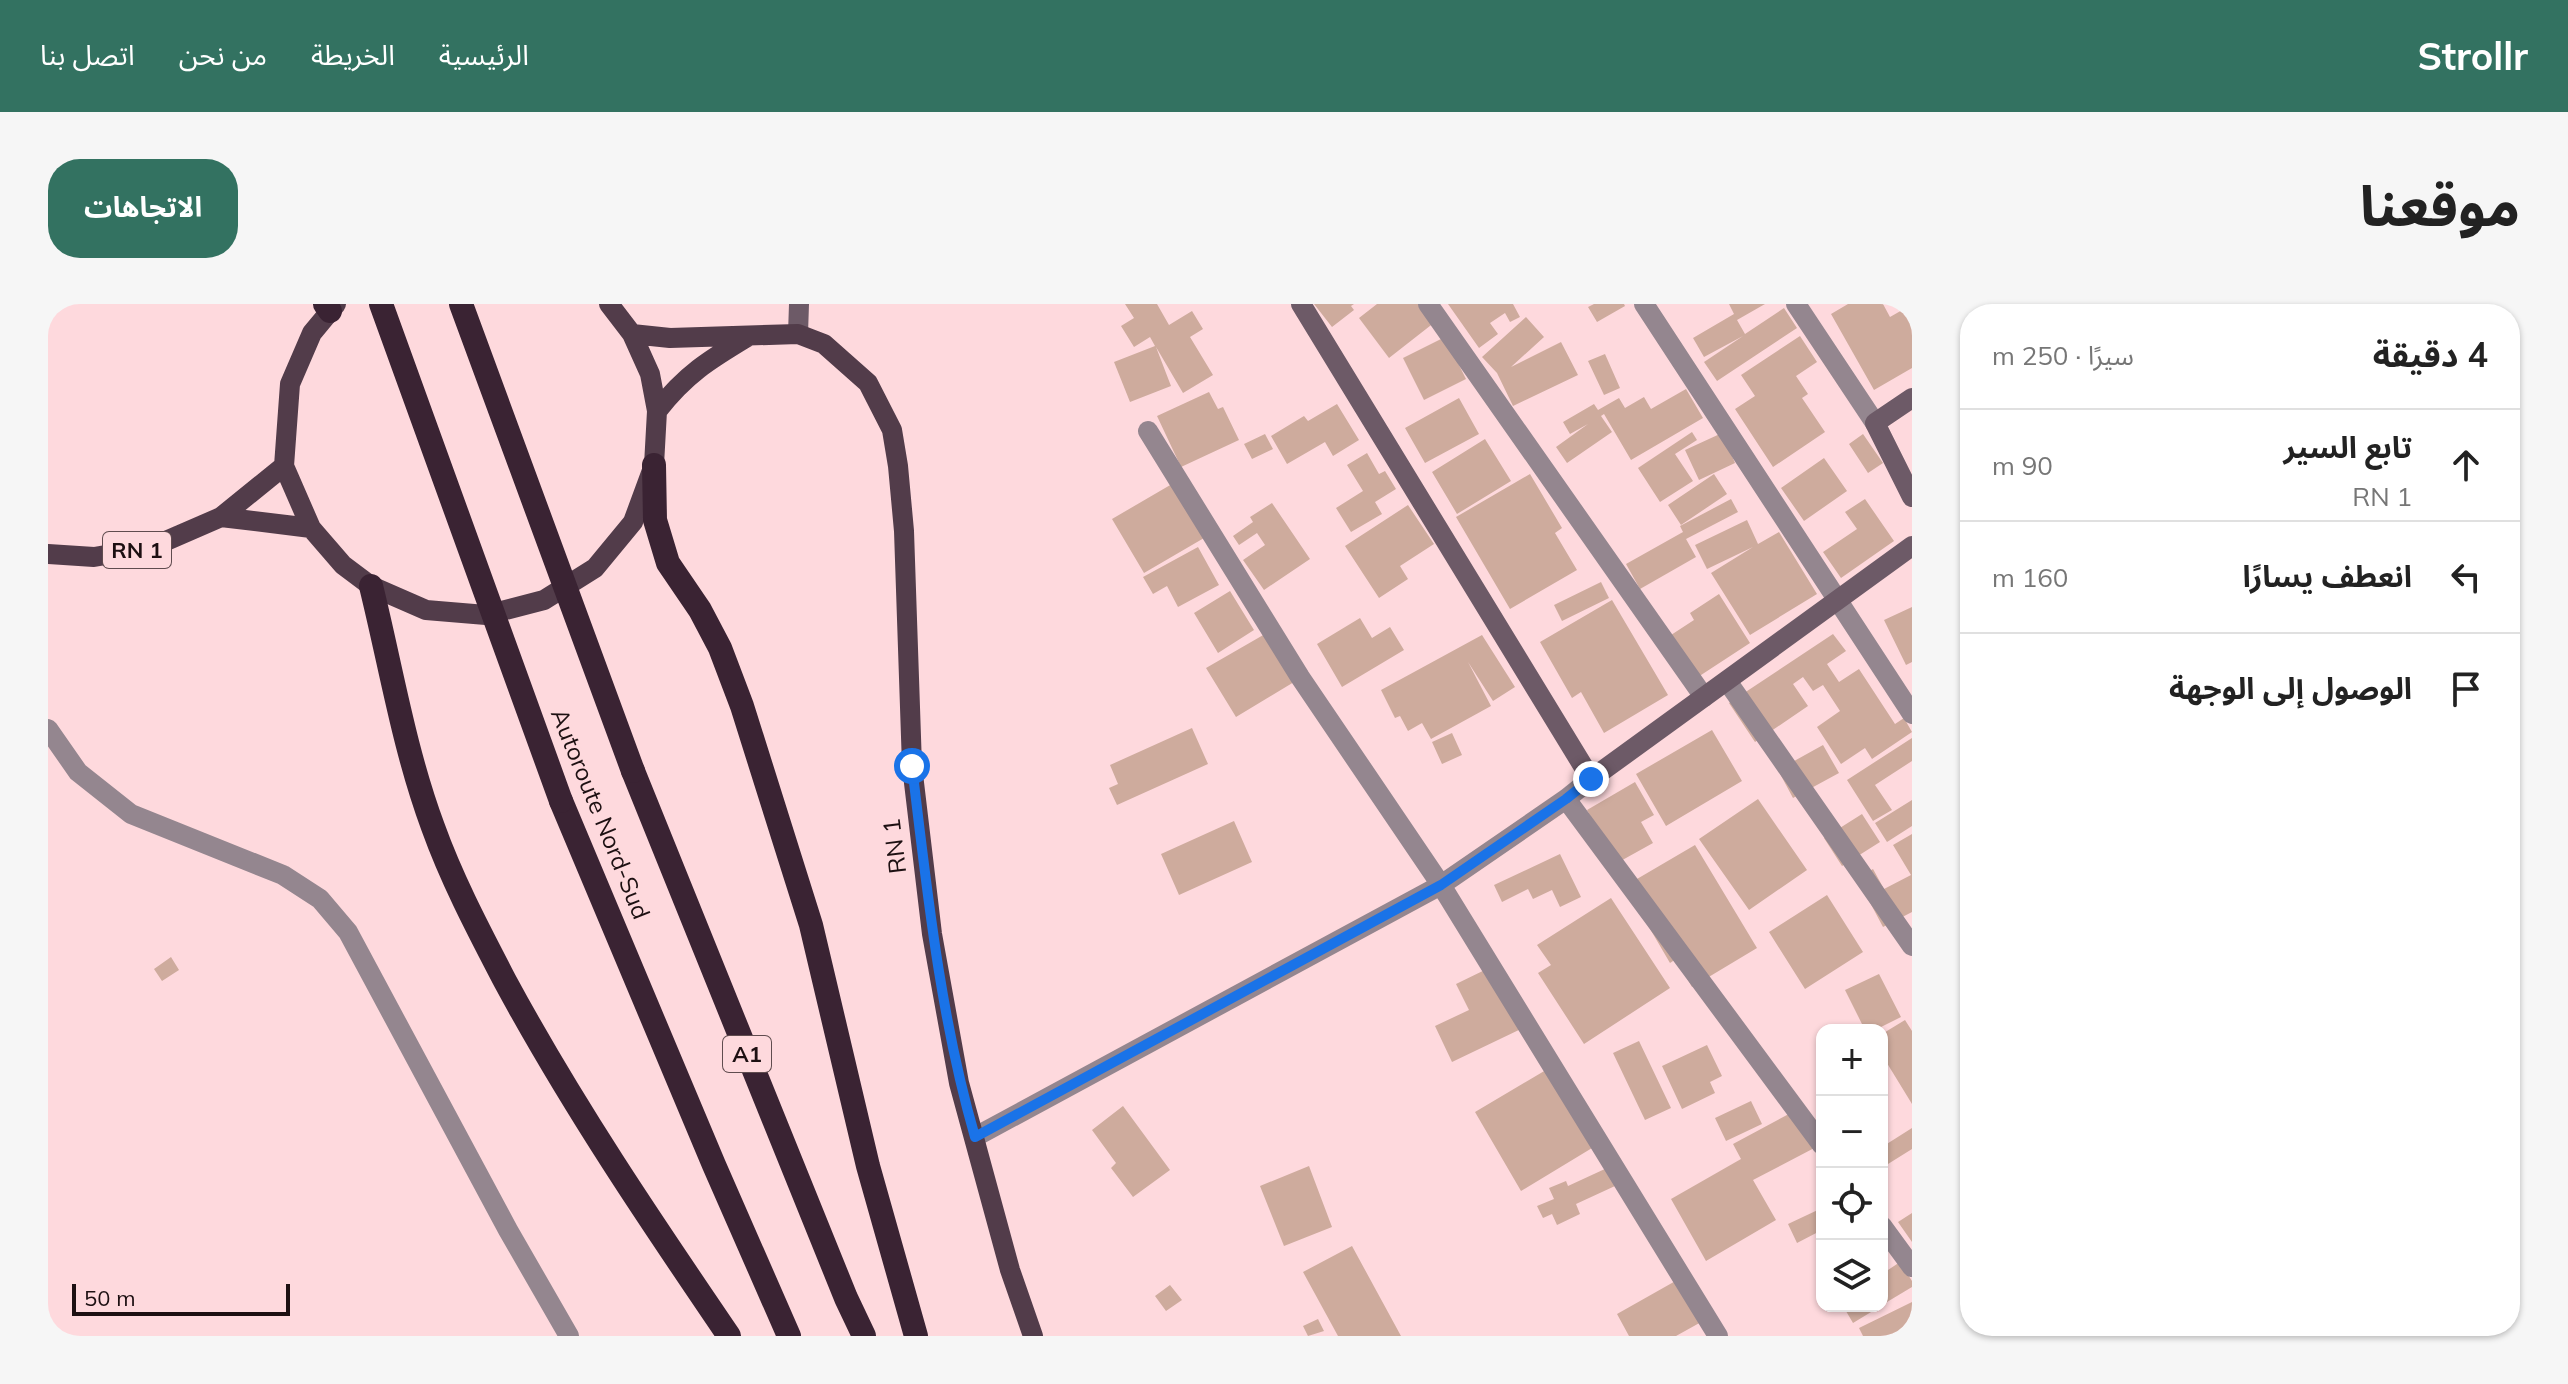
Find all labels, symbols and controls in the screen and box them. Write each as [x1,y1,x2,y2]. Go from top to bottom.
text: Strollr [2417,32,2528,80]
text: اتصل بنا [40,37,135,72]
text: من نحن [179,37,267,72]
text: الخريطة [311,37,395,72]
text: الرئيسية [439,37,529,72]
button: الاتجاهات [48,159,238,258]
text: موقعنا [2360,170,2520,240]
text: 4 دقيقة [2373,333,2488,376]
text: سيرًا · 250 m [1992,339,2134,372]
text: تابع السير [2283,428,2412,466]
icon: ahead [2444,443,2488,487]
text: 90 m [1992,449,2053,482]
text: RN 1 [2352,480,2412,513]
road number: RN 1 [103,532,171,568]
icon: left [2444,555,2488,599]
text: انعطف يسارًا [2243,557,2412,595]
text: 160 m [1992,561,2068,594]
icon: arrive [2444,667,2488,711]
text: الوصول إلى الوجهة [2169,669,2412,707]
street label: Autoroute Nord-Sud [545,704,657,923]
route start [894,748,930,784]
route end [1573,761,1609,797]
street label: RN 1 [876,817,912,875]
map controls [1816,1024,1888,1312]
button: + [1816,1024,1888,1096]
road number: A1 [723,1036,771,1072]
button: − [1816,1096,1888,1168]
button: locate [1816,1168,1888,1240]
button: layers [1816,1240,1888,1312]
scale bar [72,1280,290,1316]
text: 50 m [84,1284,135,1312]

